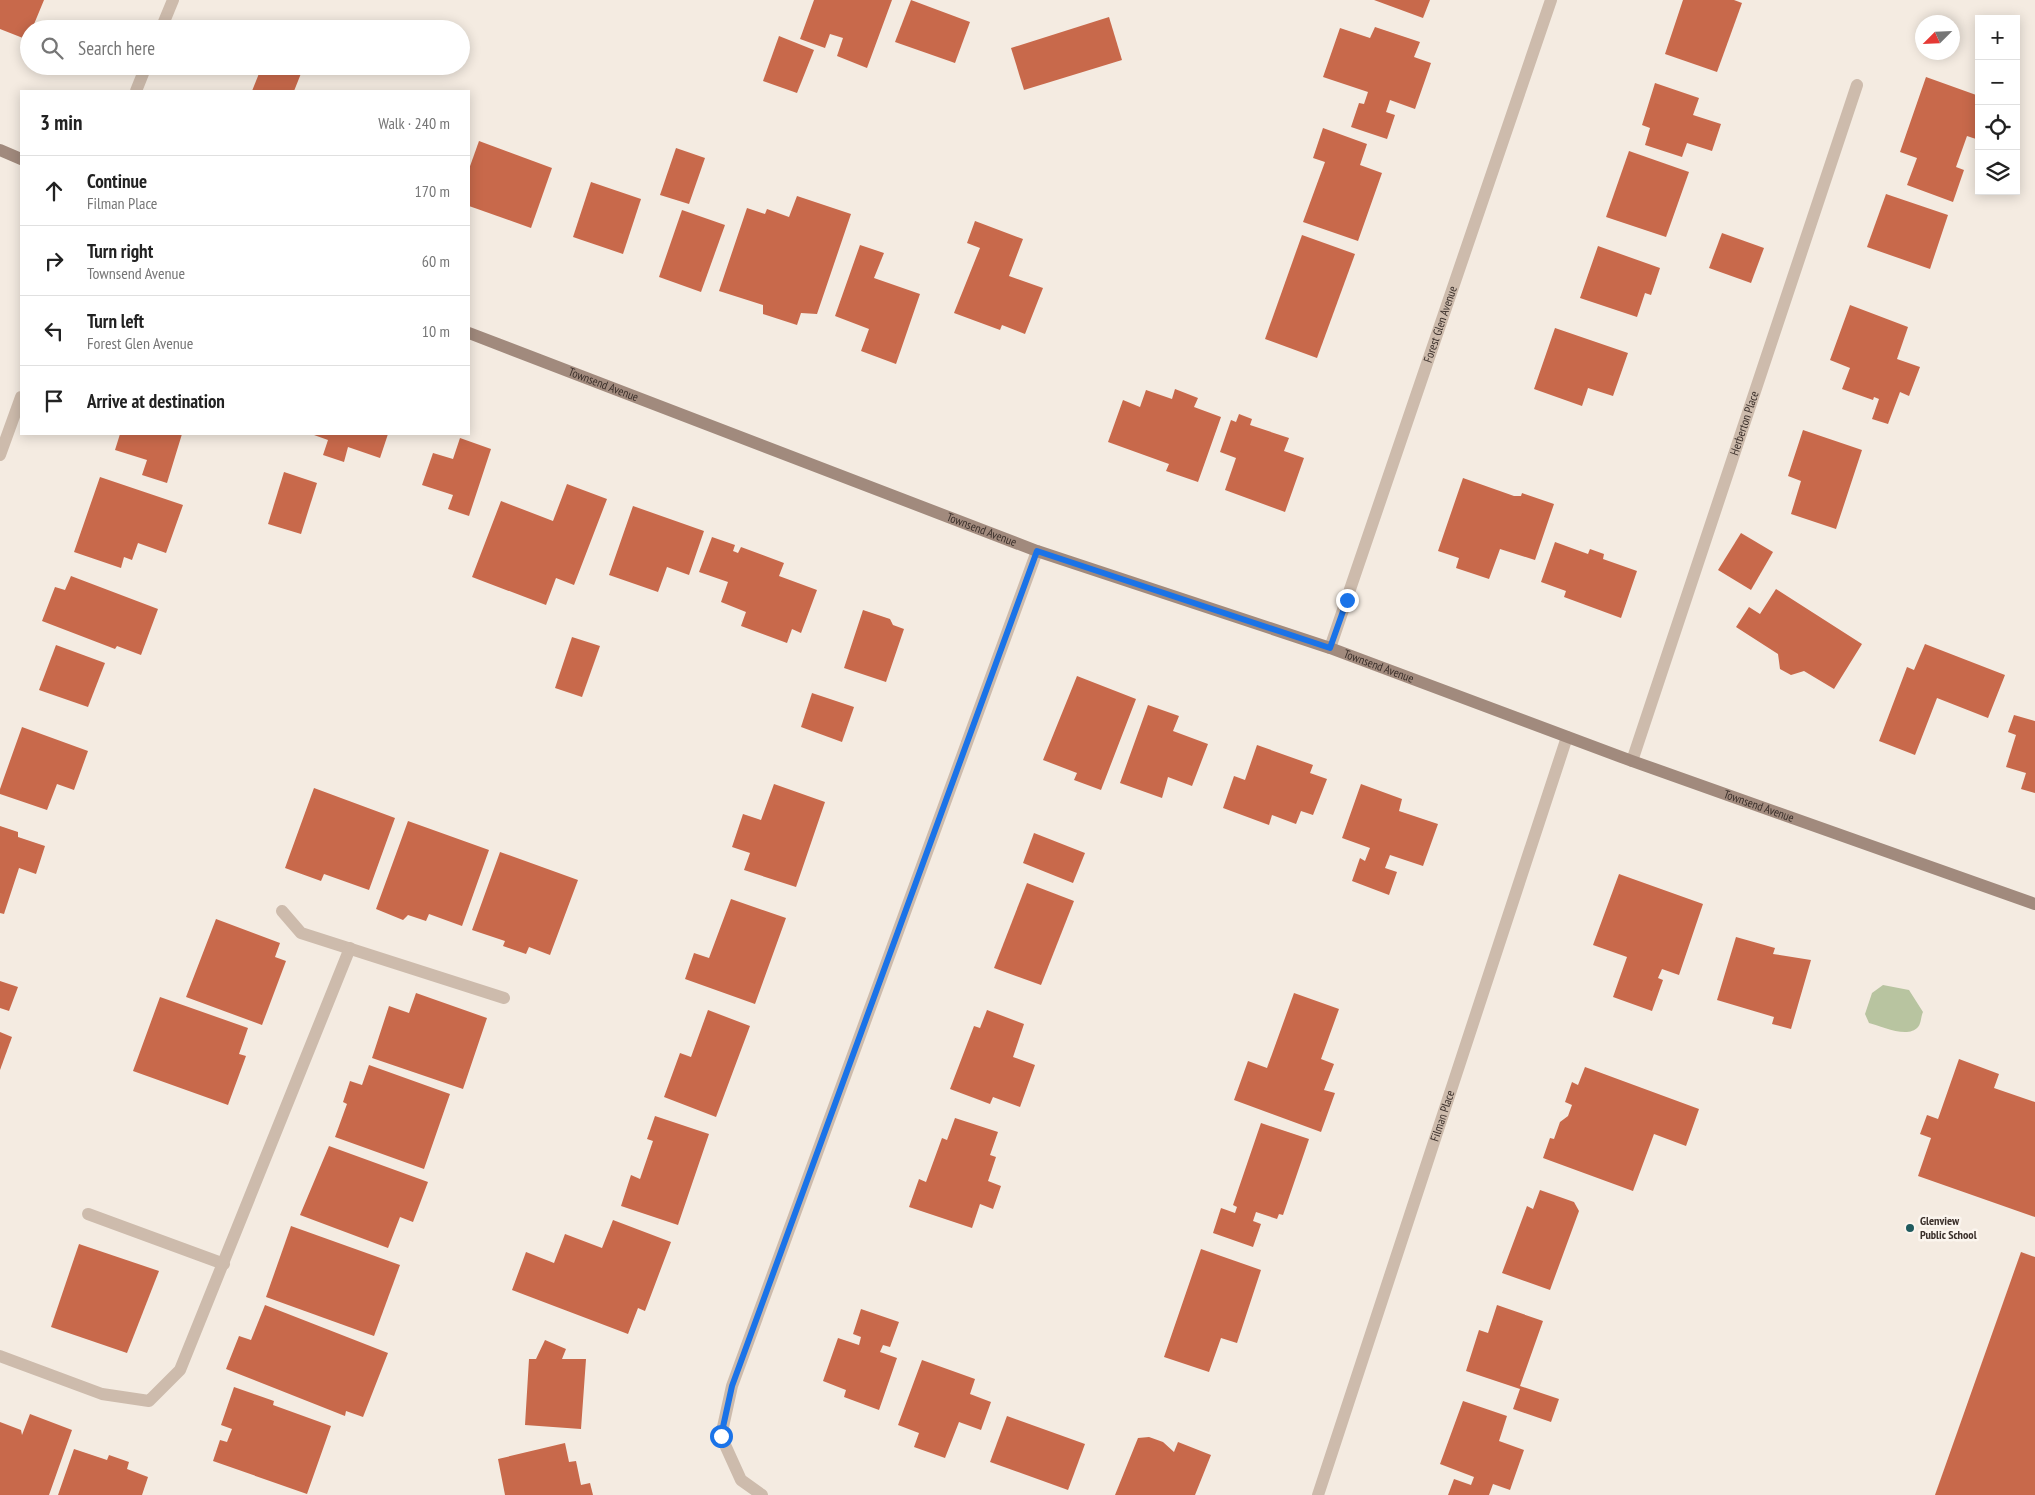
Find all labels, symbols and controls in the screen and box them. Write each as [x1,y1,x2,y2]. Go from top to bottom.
north arrow [1915,15,1960,60]
map controls [1975,15,2020,195]
button: + [1975,15,2020,60]
search box [20,20,470,75]
icon: search [38,34,66,62]
text: Search here [78,36,155,60]
button: − [1975,60,2020,105]
button: locate [1975,105,2020,150]
text: 3 min [40,109,82,136]
text: Walk · 240 m [378,113,450,133]
button: layers [1975,150,2020,195]
text: Continue [87,169,147,193]
icon: ahead [40,177,68,205]
text: 170 m [415,181,450,201]
text: Filman Place [87,193,157,213]
text: Turn right [87,239,153,263]
icon: right [40,247,68,275]
text: 60 m [422,251,450,271]
text: Townsend Avenue [87,263,185,283]
street label: Forest Glen Avenue [1420,284,1460,364]
text: Turn left [87,309,144,333]
icon: left [40,317,68,345]
text: 10 m [422,321,450,341]
text: Forest Glen Avenue [87,333,193,353]
street label: Townsend Avenue [567,364,641,404]
icon: arrive [40,387,68,415]
text: Arrive at destination [87,389,225,413]
street label: Herberton Place [1726,389,1762,457]
street label: Townsend Avenue [945,509,1019,549]
route end [1336,589,1359,612]
street label: Townsend Avenue [1342,646,1416,686]
street label: Townsend Avenue [1722,786,1796,825]
street label: Filman Place [1427,1088,1457,1143]
place label: Glenview Public School [1920,1213,1977,1242]
marker: Glenview Public School [1904,1222,1916,1234]
route start [710,1425,733,1448]

